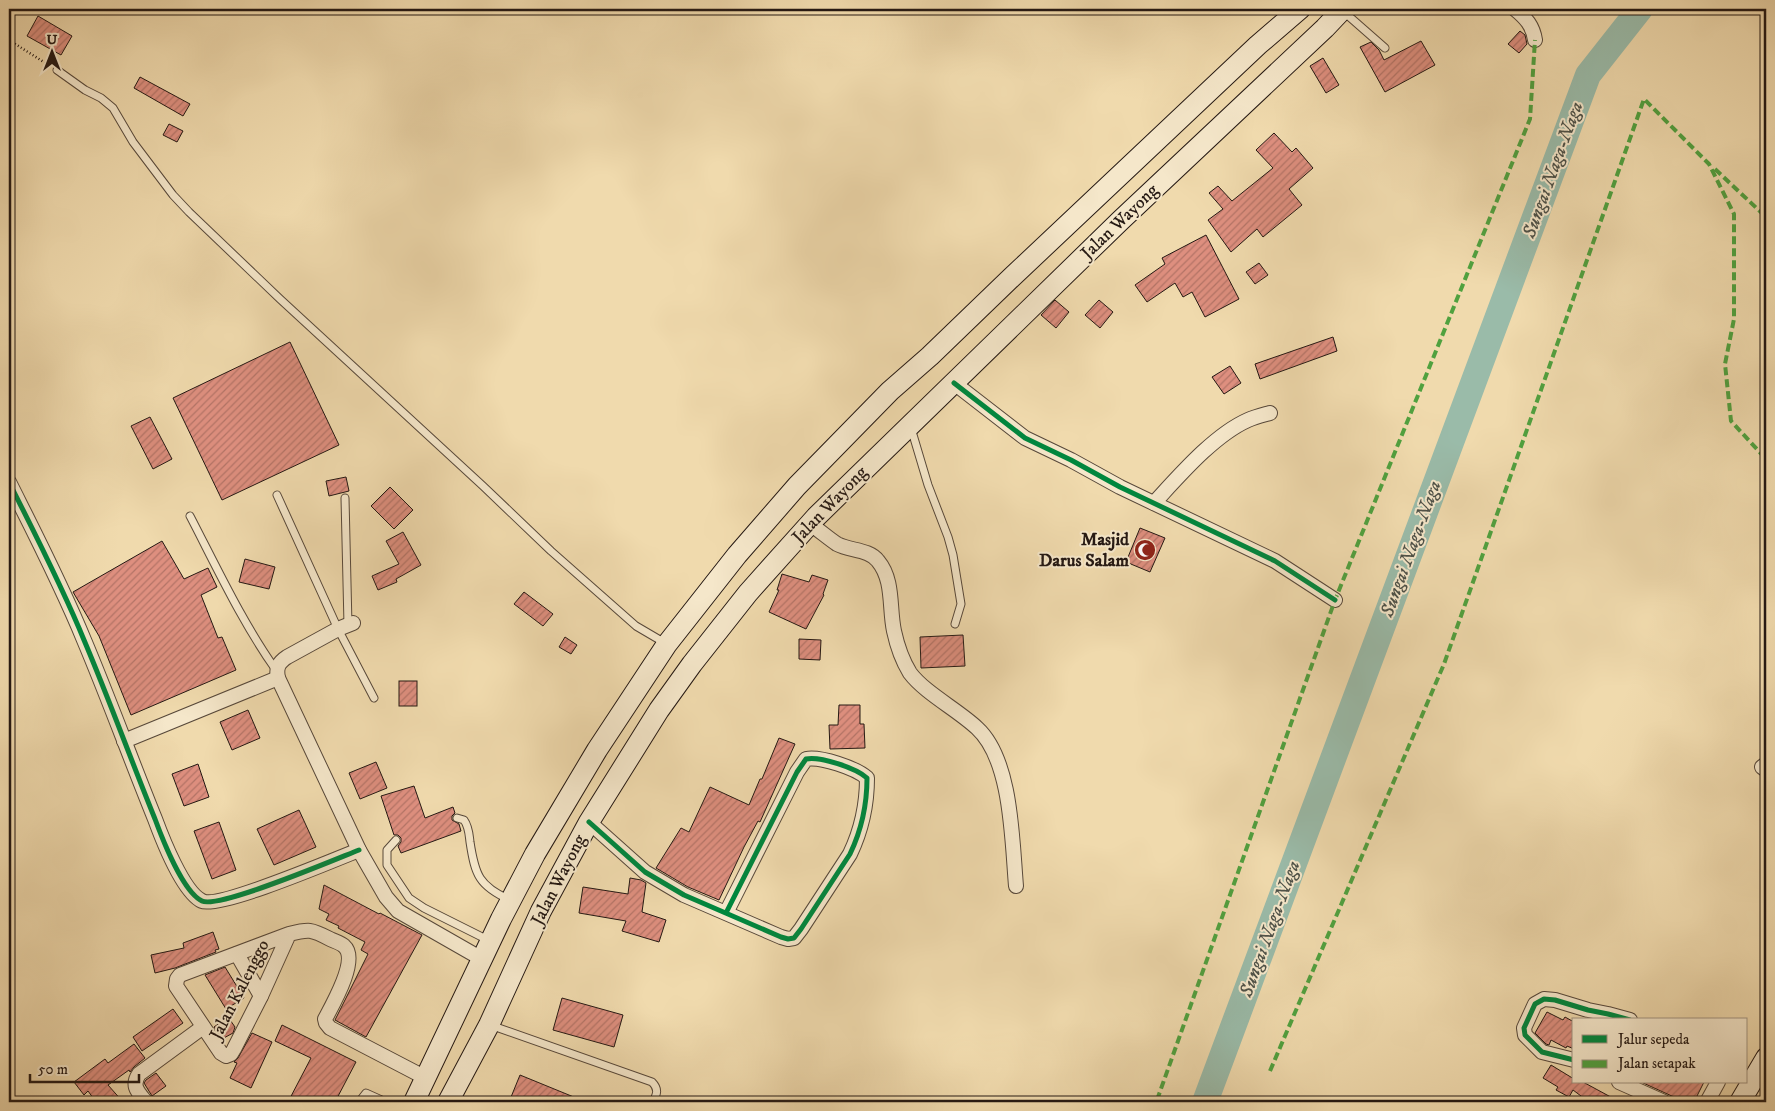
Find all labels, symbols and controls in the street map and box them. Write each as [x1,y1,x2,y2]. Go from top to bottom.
north arrow [28,28,78,78]
text: U [47,31,58,49]
water label: Sungai Naga-Naga [1517,99,1588,242]
street label: Jalan Wayong [1075,179,1163,266]
street label: Jalan Wayong [786,462,873,550]
water label: Sungai Naga-Naga [1375,478,1446,621]
place label: Masjid Darus Salam [1039,529,1130,572]
mosque icon: Masjid Darus Salam [1133,538,1157,562]
street label: Jalan Wayong [526,831,591,931]
water label: Sungai Naga-Naga [1234,858,1305,1001]
street label: Jalan Kalenggo [204,936,275,1046]
legend [1572,1018,1748,1084]
text: Jalur sepeda [1616,1030,1690,1049]
scale bar [30,1051,139,1083]
text: Jalan setapak [1616,1054,1696,1073]
text: 50 m [38,1060,68,1079]

